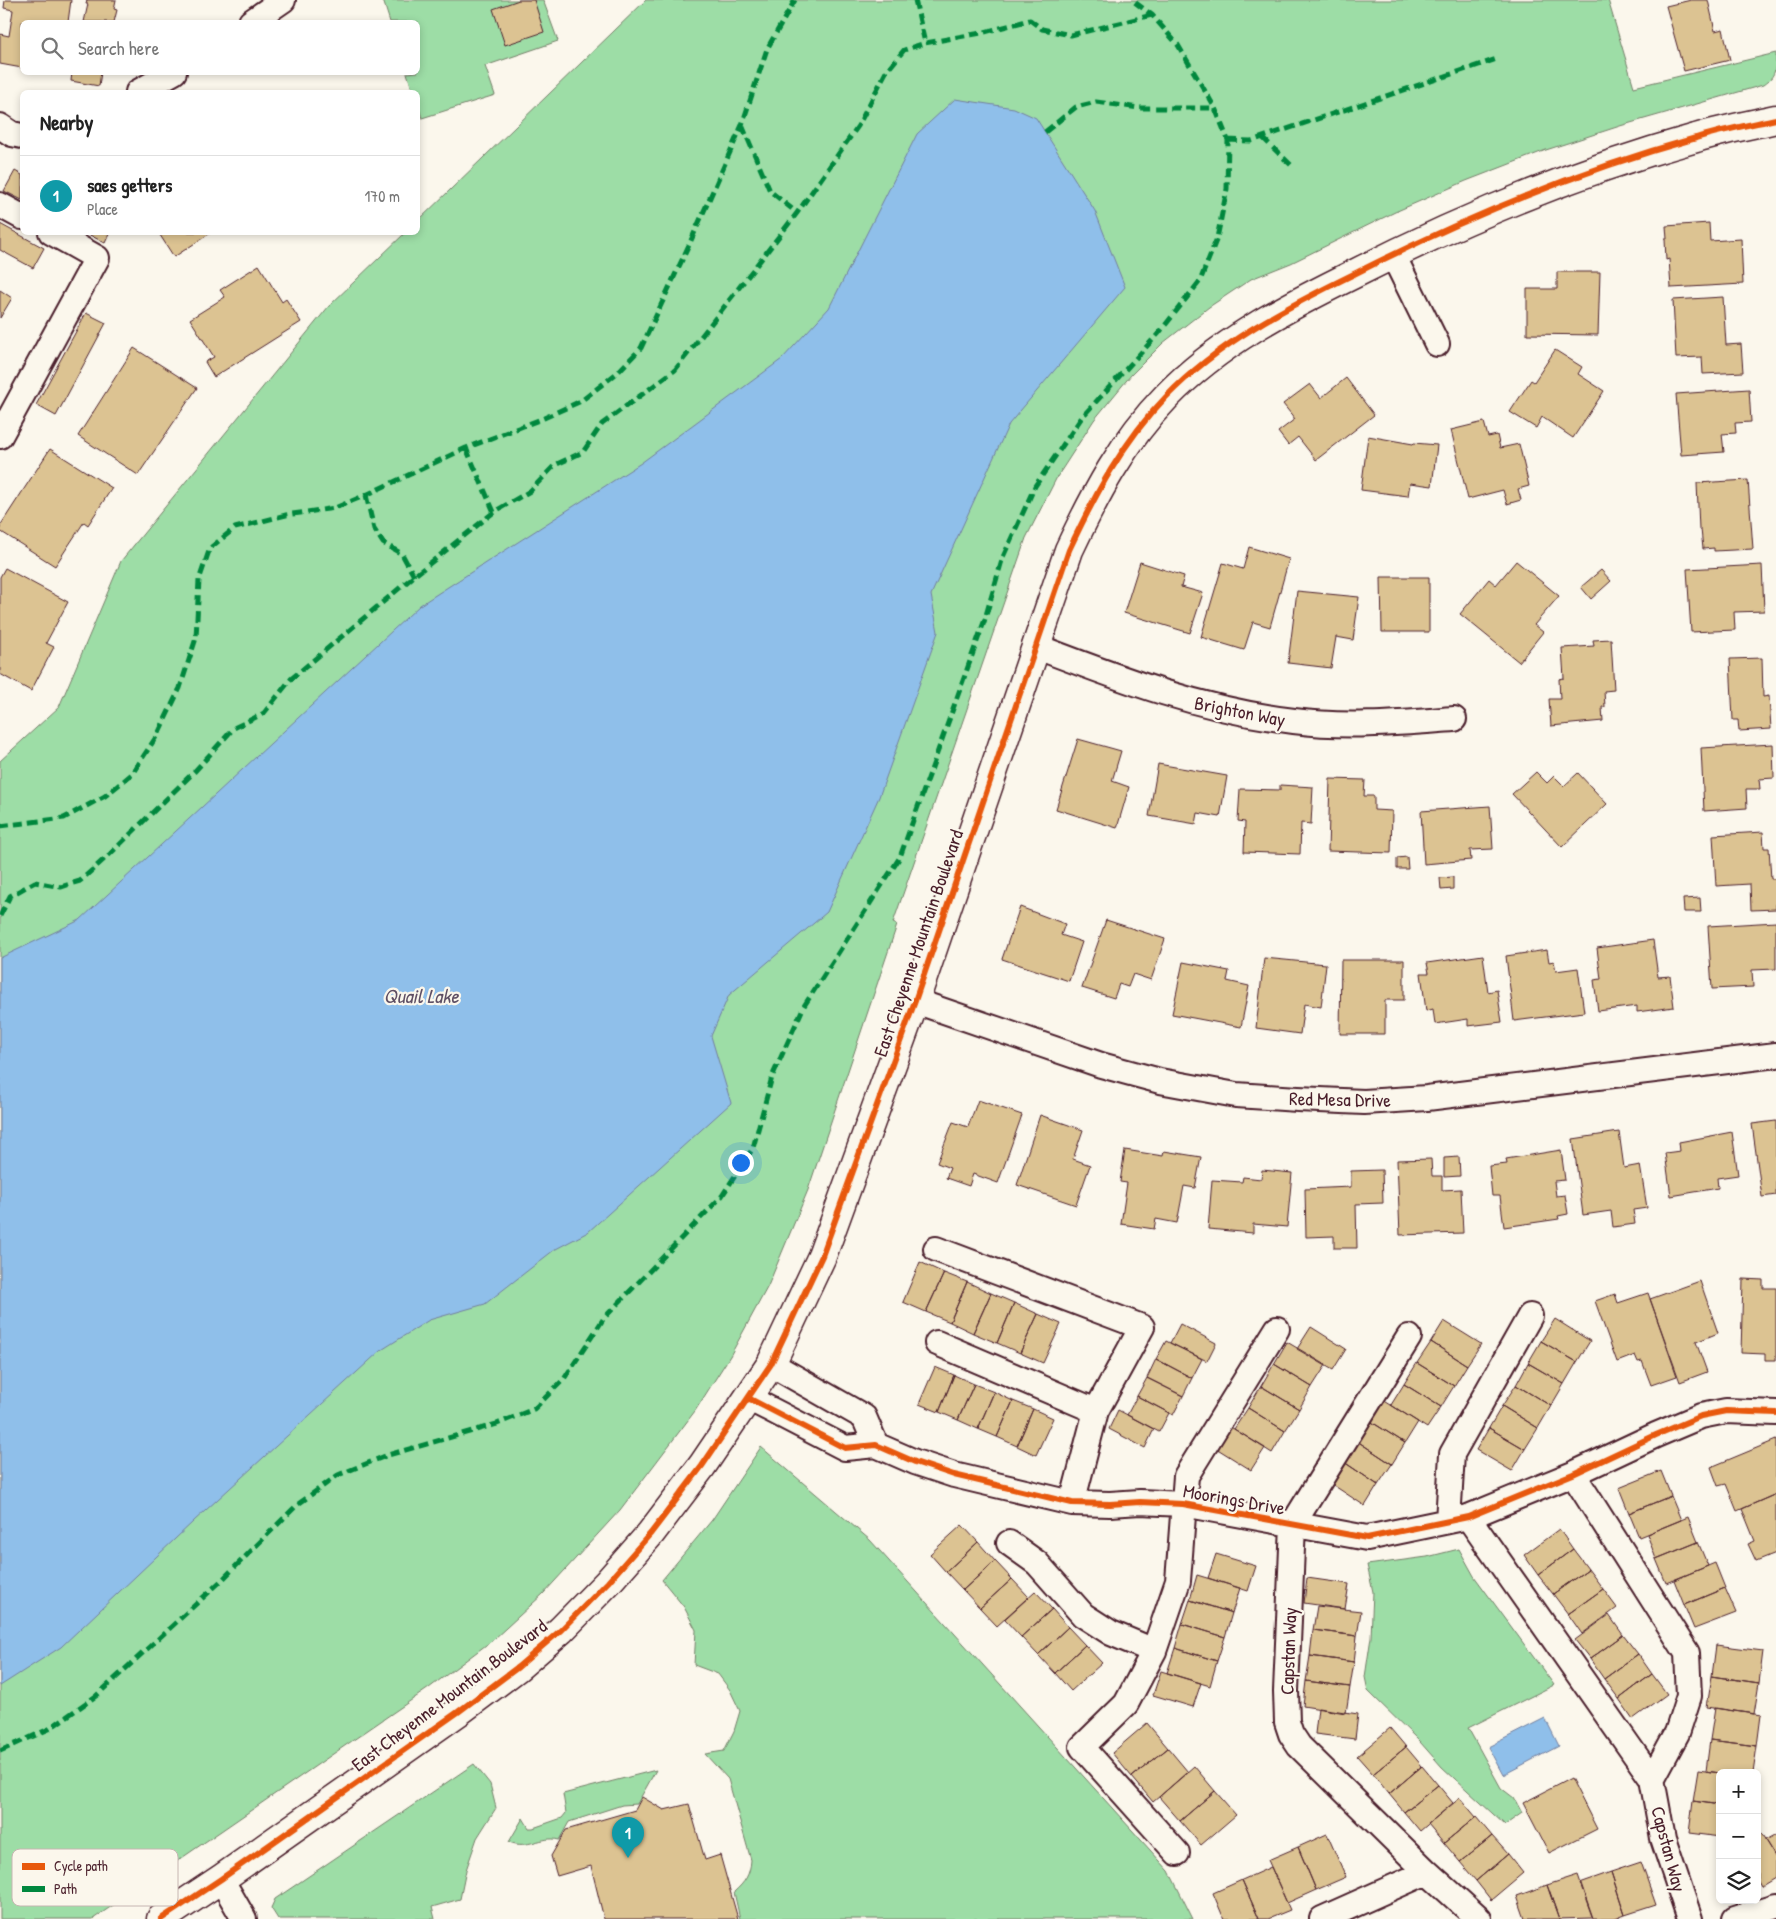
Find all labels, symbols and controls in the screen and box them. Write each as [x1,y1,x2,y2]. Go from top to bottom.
search box [20,20,420,75]
icon: search [38,34,66,62]
text: Search here [78,35,159,61]
text: Nearby [40,108,93,137]
text: saes getters [87,172,172,198]
text: 1 [53,185,59,207]
text: 170 m [365,185,400,207]
text: Place [87,198,118,220]
street label: Brighton Way [1192,689,1288,733]
street label: East Cheyenne Mountain Boulevard [867,826,969,1060]
water label: Quail Lake [384,982,459,1009]
street label: Red Mesa Drive [1289,1085,1392,1113]
your location [728,1150,754,1176]
street label: Moorings Drive [1181,1477,1287,1521]
street label: Capstan Way [1273,1607,1303,1695]
street label: East Cheyenne Mountain Boulevard [346,1613,552,1777]
map controls [1716,1769,1761,1904]
button: + [1716,1769,1761,1814]
street label: Capstan Way [1645,1803,1693,1895]
button: − [1716,1814,1761,1859]
pin: 1 [612,1817,644,1858]
legend [12,1849,178,1906]
text: Cycle path [54,1856,108,1876]
button: layers [1716,1859,1761,1904]
text: Path [54,1879,77,1898]

